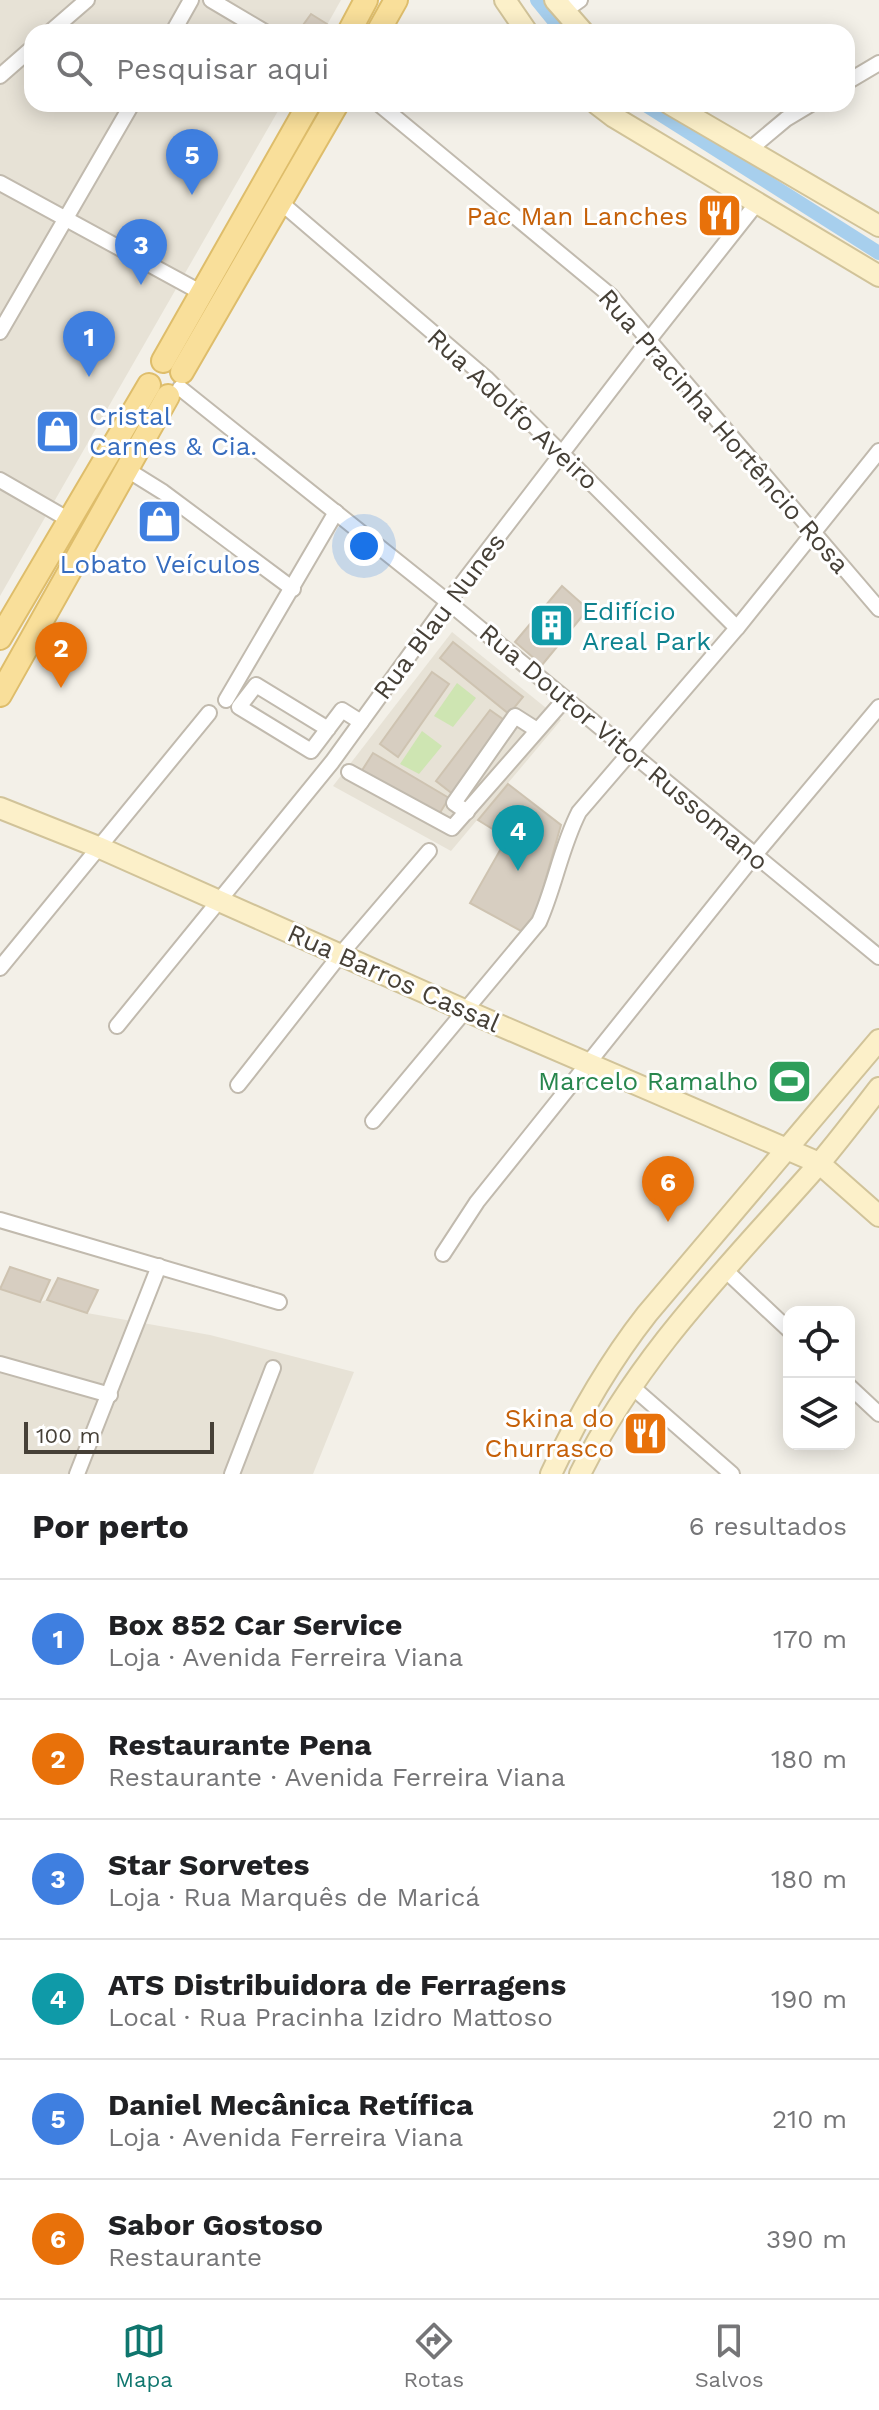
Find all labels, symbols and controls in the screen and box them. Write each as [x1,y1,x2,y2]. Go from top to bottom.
search box [24,24,855,112]
icon: search [52,46,96,90]
text: Pesquisar aqui [116,51,329,86]
pin: 5 [166,129,218,195]
restaurant icon: Pac Man Lanches [695,192,743,240]
place label: Pac Man Lanches [467,201,688,231]
pin: 3 [115,219,167,285]
street label: Rua Pracinha Hortêncio Rosa [592,283,856,579]
pin: 1 [63,311,115,377]
street label: Rua Adolfo Aveiro [421,322,605,496]
place label: Cristal Carnes & Cia. [89,401,257,461]
shop icon: Cristal Carnes & Cia. [34,407,82,455]
shop icon: Lobato Veículos [136,497,184,545]
your location [344,526,384,566]
street label: Rua Blau Nunes [367,527,511,705]
place label: Lobato Veículos [59,549,261,579]
place label: Edifício Areal Park [582,596,711,656]
building icon: Edifício Areal Park [527,602,575,650]
street label: Rua Doutor Vitor Russomano [474,617,774,877]
pin: 2 [35,622,87,688]
pin: 4 [492,805,544,871]
street label: Rua Barros Cassal [283,918,505,1038]
sports icon: Marcelo Ramalho [765,1057,813,1105]
place label: Marcelo Ramalho [538,1066,758,1096]
pin: 6 [642,1156,694,1222]
map controls [783,1306,855,1450]
button: locate [783,1306,855,1378]
button: layers [783,1378,855,1450]
place label: Skina do Churrasco [485,1403,614,1463]
restaurant icon: Skina do Churrasco [621,1409,669,1457]
scale bar [24,1418,214,1454]
text: 100 m [36,1423,100,1448]
text: Por perto [32,1506,189,1546]
text: 6 resultados [689,1511,847,1541]
text: Box 852 Car Service [108,1607,403,1642]
text: 1 [52,1624,64,1654]
text: 170 m [773,1624,847,1654]
text: Loja · Avenida Ferreira Viana [108,1642,463,1672]
text: Restaurante Pena [108,1727,372,1762]
text: 2 [50,1744,66,1774]
text: 180 m [771,1744,847,1774]
text: Restaurante · Avenida Ferreira Viana [108,1762,565,1792]
text: Star Sorvetes [108,1847,310,1882]
text: 3 [50,1864,66,1894]
text: 180 m [771,1864,847,1894]
text: Loja · Rua Marquês de Maricá [108,1882,480,1912]
text: ATS Distribuidora de Ferragens [108,1967,566,2002]
text: 4 [50,1984,66,2014]
text: 190 m [771,1984,847,2014]
text: Local · Rua Pracinha Izidro Mattoso [108,2002,553,2032]
text: Daniel Mecânica Retífica [108,2087,473,2122]
text: 5 [50,2104,66,2134]
text: 210 m [772,2104,847,2134]
text: Loja · Avenida Ferreira Viana [108,2122,463,2152]
text: Sabor Gostoso [108,2207,323,2242]
text: 6 [50,2224,66,2254]
text: 390 m [766,2224,847,2254]
text: Restaurante [108,2242,262,2272]
tab: Mapa [115,2319,173,2392]
tab: Rotas [403,2319,464,2392]
tab: Salvos [695,2319,764,2392]

